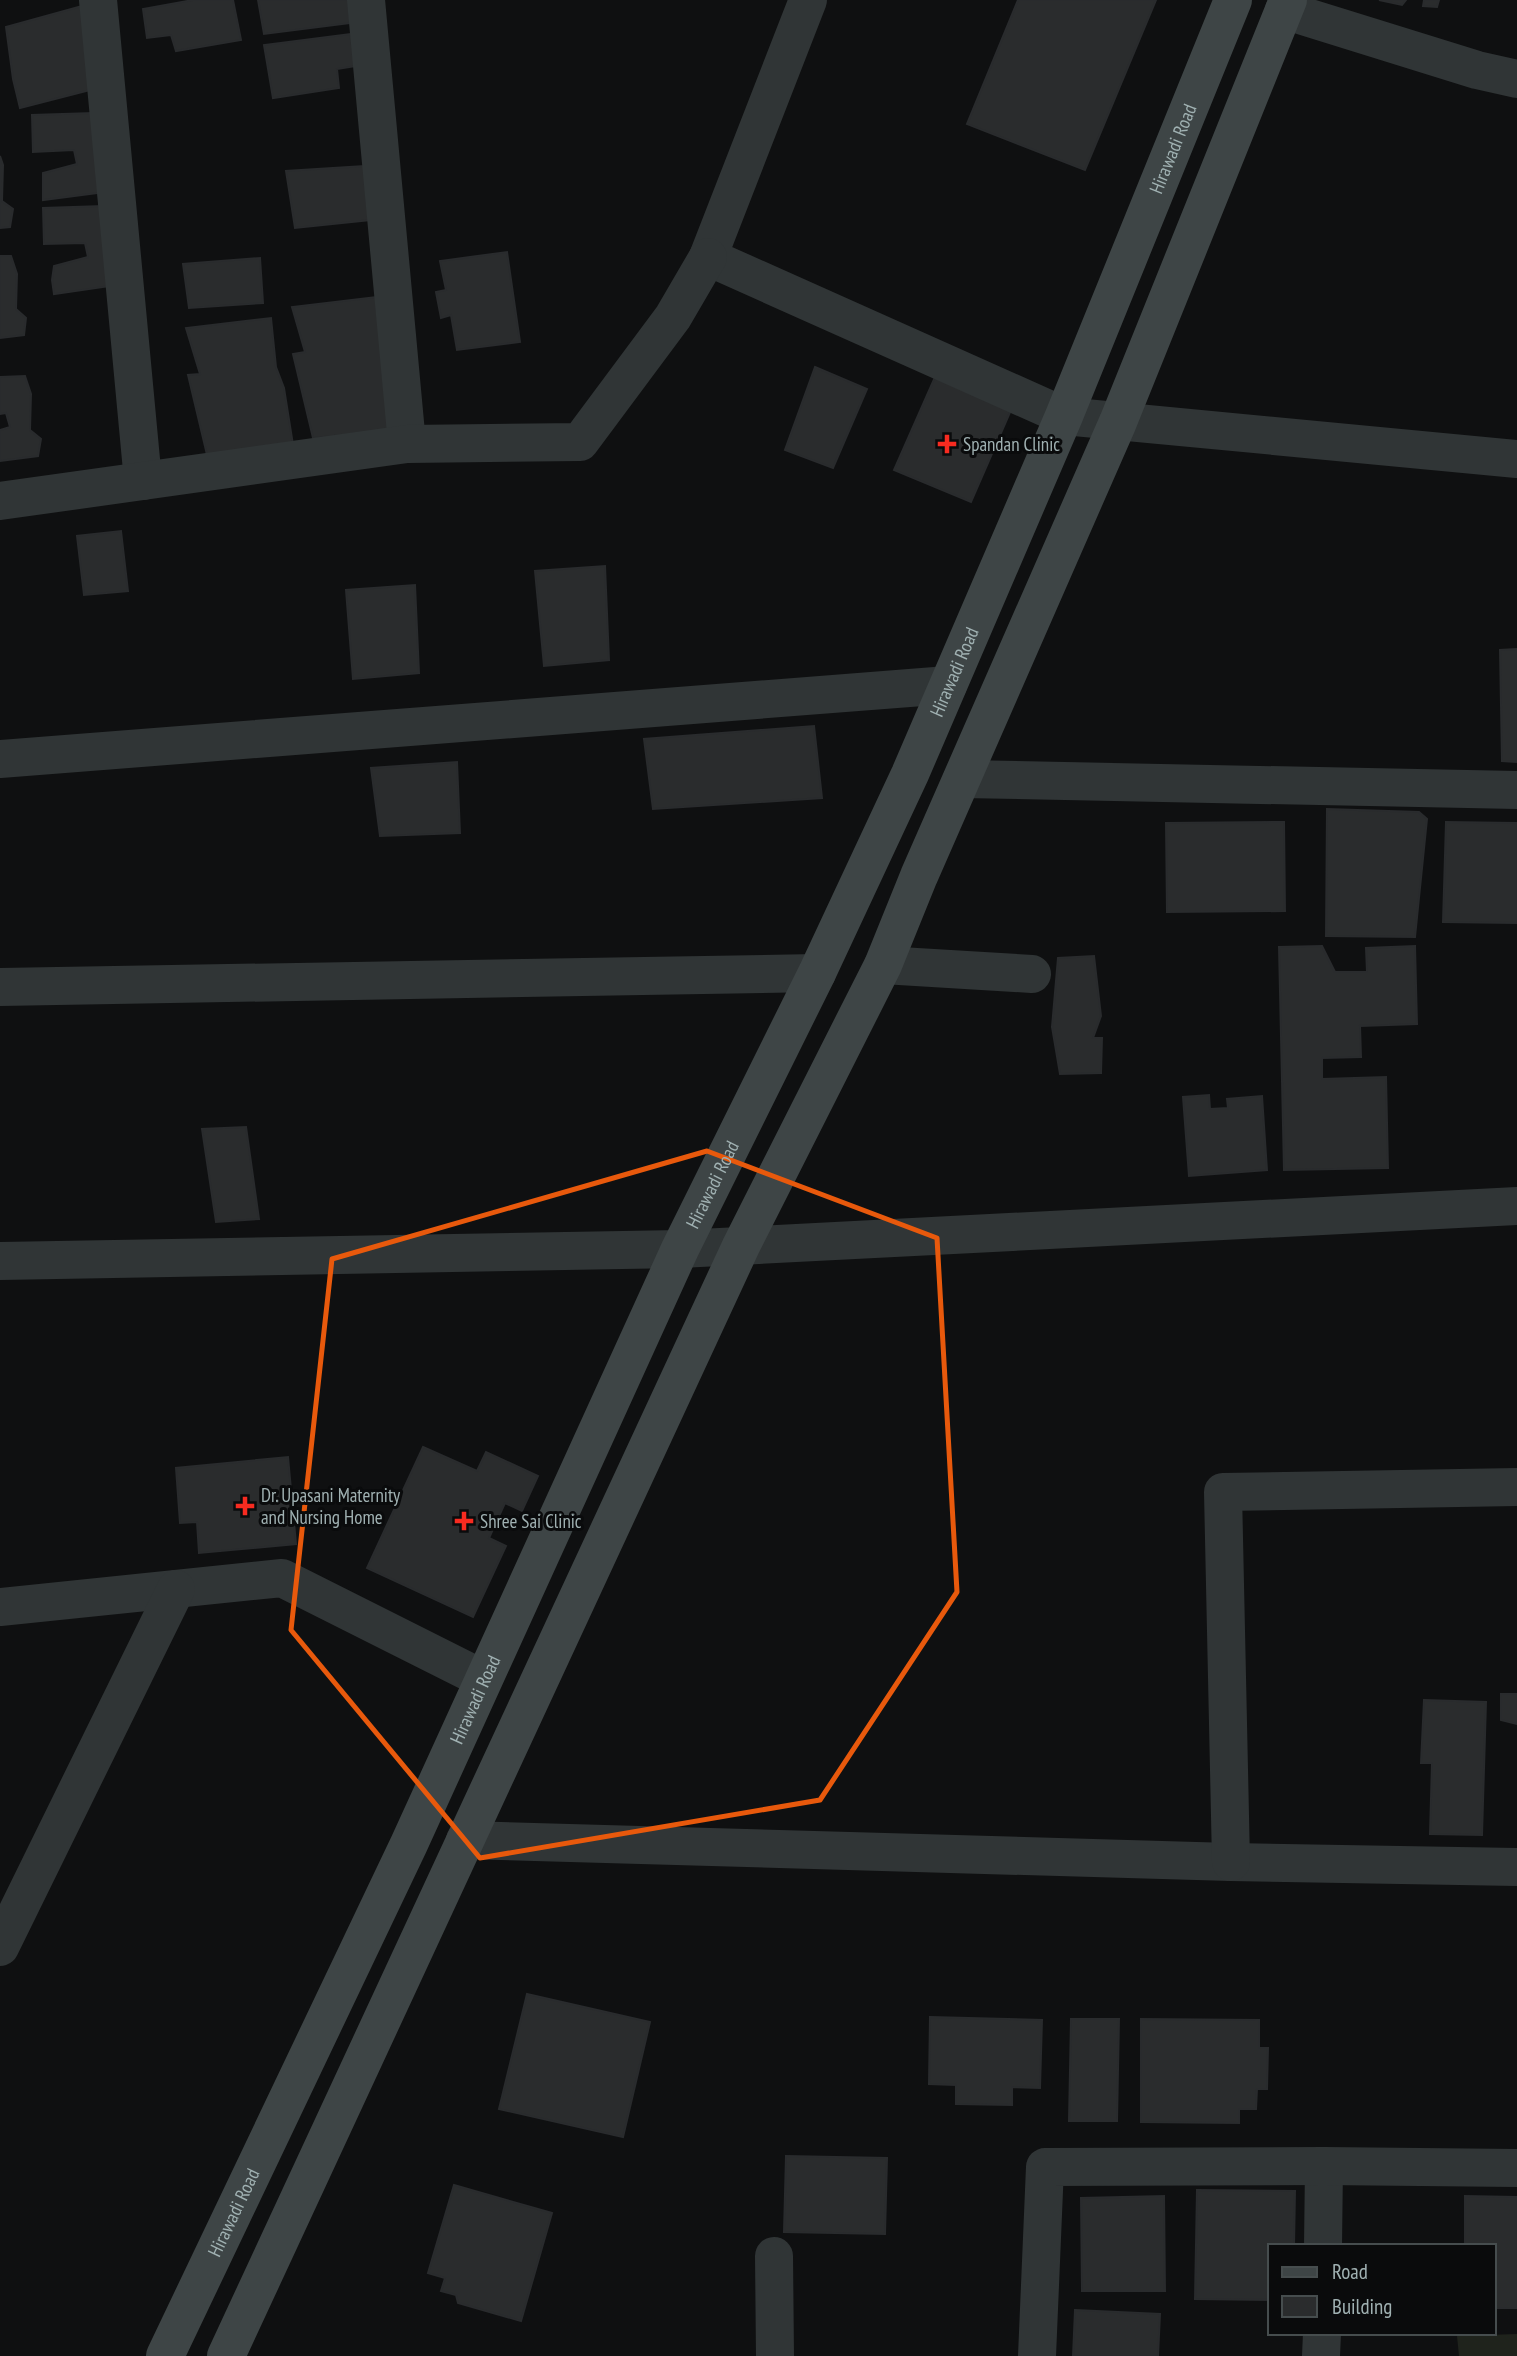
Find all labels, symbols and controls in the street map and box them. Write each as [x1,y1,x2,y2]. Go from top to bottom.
street label: Hirawadi Road [1144,100,1202,197]
place label: Spandan Clinic [963,432,1060,456]
marker: Spandan Clinic [937,434,957,454]
street label: Hirawadi Road [924,624,984,720]
street label: Hirawadi Road [680,1137,744,1232]
place label: Dr. Upasani Maternity and Nursing Home [261,1483,401,1529]
marker: Dr. Upasani Maternity and Nursing Home [235,1496,255,1516]
place label: Shree Sai Clinic [480,1509,582,1533]
marker: Shree Sai Clinic [454,1511,474,1531]
street label: Hirawadi Road [444,1651,505,1748]
street label: Hirawadi Road [202,2165,265,2260]
legend [1268,2244,1496,2335]
text: Road [1332,2258,1368,2285]
text: Building [1332,2293,1392,2320]

